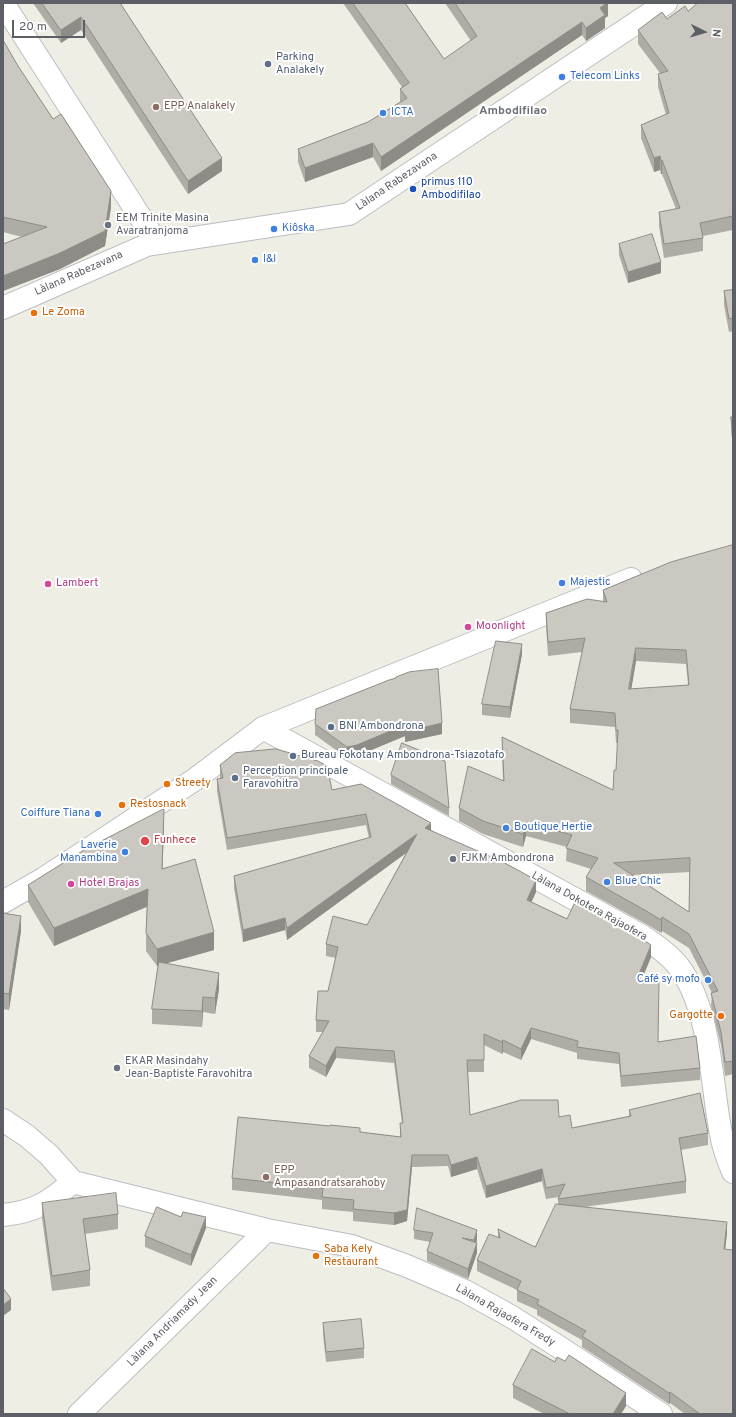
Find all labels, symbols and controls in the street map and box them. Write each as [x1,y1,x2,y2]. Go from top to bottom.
scale bar [14,12,87,38]
north arrow [684,12,724,52]
text: 20 m [19,19,47,35]
text: N [709,28,723,38]
place label: Parking Analakely [276,51,324,77]
marker: Parking Analakely [263,59,273,69]
place label: Telecom Links [570,70,640,84]
marker: Telecom Links [557,72,567,82]
place label: EPP Analakely [164,100,235,114]
marker: EPP Analakely [151,102,161,112]
district label: Ambodifilao [479,105,547,119]
place label: ICTA [391,106,414,120]
marker: ICTA [378,108,388,118]
street label: Làlana Rabezavana [354,150,440,214]
place label: primus 110 Ambodifilao [421,176,481,202]
marker: primus 110 Ambodifilao [408,184,418,194]
place label: EEM Trinite Masina Avaratranjoma [116,212,209,238]
marker: EEM Trinite Masina Avaratranjoma [103,220,113,230]
place label: Kiôska [282,222,315,236]
marker: Kiôska [269,224,279,234]
street label: Làlana Rabezavana [33,249,125,299]
place label: l&l [263,253,276,267]
marker: l&l [250,255,260,265]
place label: Le Zoma [42,306,85,320]
marker: Le Zoma [29,308,39,318]
place label: Majestic [570,576,611,590]
place label: Lambert [56,577,98,591]
marker: Majestic [557,578,567,588]
marker: Lambert [43,579,53,589]
place label: Moonlight [476,620,526,634]
marker: Moonlight [463,622,473,632]
place label: BNI Ambondrona [339,720,423,734]
marker: BNI Ambondrona [326,722,336,732]
place label: Bureau Fokotany Ambondrona-Tsiazotafo [301,749,504,763]
marker: Bureau Fokotany Ambondrona-Tsiazotafo [288,751,298,761]
place label: Perception principale Faravohitra [243,765,348,791]
marker: Perception principale Faravohitra [230,773,240,783]
place label: Streety [175,777,211,791]
marker: Streety [162,779,172,789]
place label: Restosnack [130,798,187,812]
marker: Restosnack [117,800,127,810]
place label: Coiffure Tiana [21,807,90,821]
marker: Coiffure Tiana [93,809,103,819]
place label: Boutique Hertie [514,821,592,835]
marker: Boutique Hertie [501,823,511,833]
place label: Funhece [154,834,196,848]
marker: Funhece [139,835,151,847]
place label: Laverie Manambina [60,839,117,865]
marker: Laverie Manambina [120,847,130,857]
place label: FJKM Ambondrona [461,852,554,866]
marker: FJKM Ambondrona [448,854,458,864]
street label: Làlana Dokotera Rajaofera [529,870,649,944]
place label: Blue Chic [615,875,661,889]
place label: Hotel Brajas [79,877,139,891]
marker: Blue Chic [602,877,612,887]
marker: Hotel Brajas [66,879,76,889]
place label: Café sy mofo [637,973,700,987]
marker: Café sy mofo [703,975,713,985]
place label: Gargotte [669,1009,713,1023]
marker: Gargotte [716,1011,726,1021]
place label: EKAR Masindahy Jean-Baptiste Faravohitra [125,1055,252,1081]
marker: EKAR Masindahy Jean-Baptiste Faravohitra [112,1063,122,1073]
place label: EPP Ampasandratsarahoby [274,1164,386,1190]
marker: EPP Ampasandratsarahoby [261,1172,271,1182]
place label: Saba Kely Restaurant [324,1243,378,1269]
marker: Saba Kely Restaurant [311,1251,321,1261]
street label: Làlana Andriamady Jean [125,1274,221,1370]
street label: Làlana Rajaofera Fredy [453,1282,557,1350]

